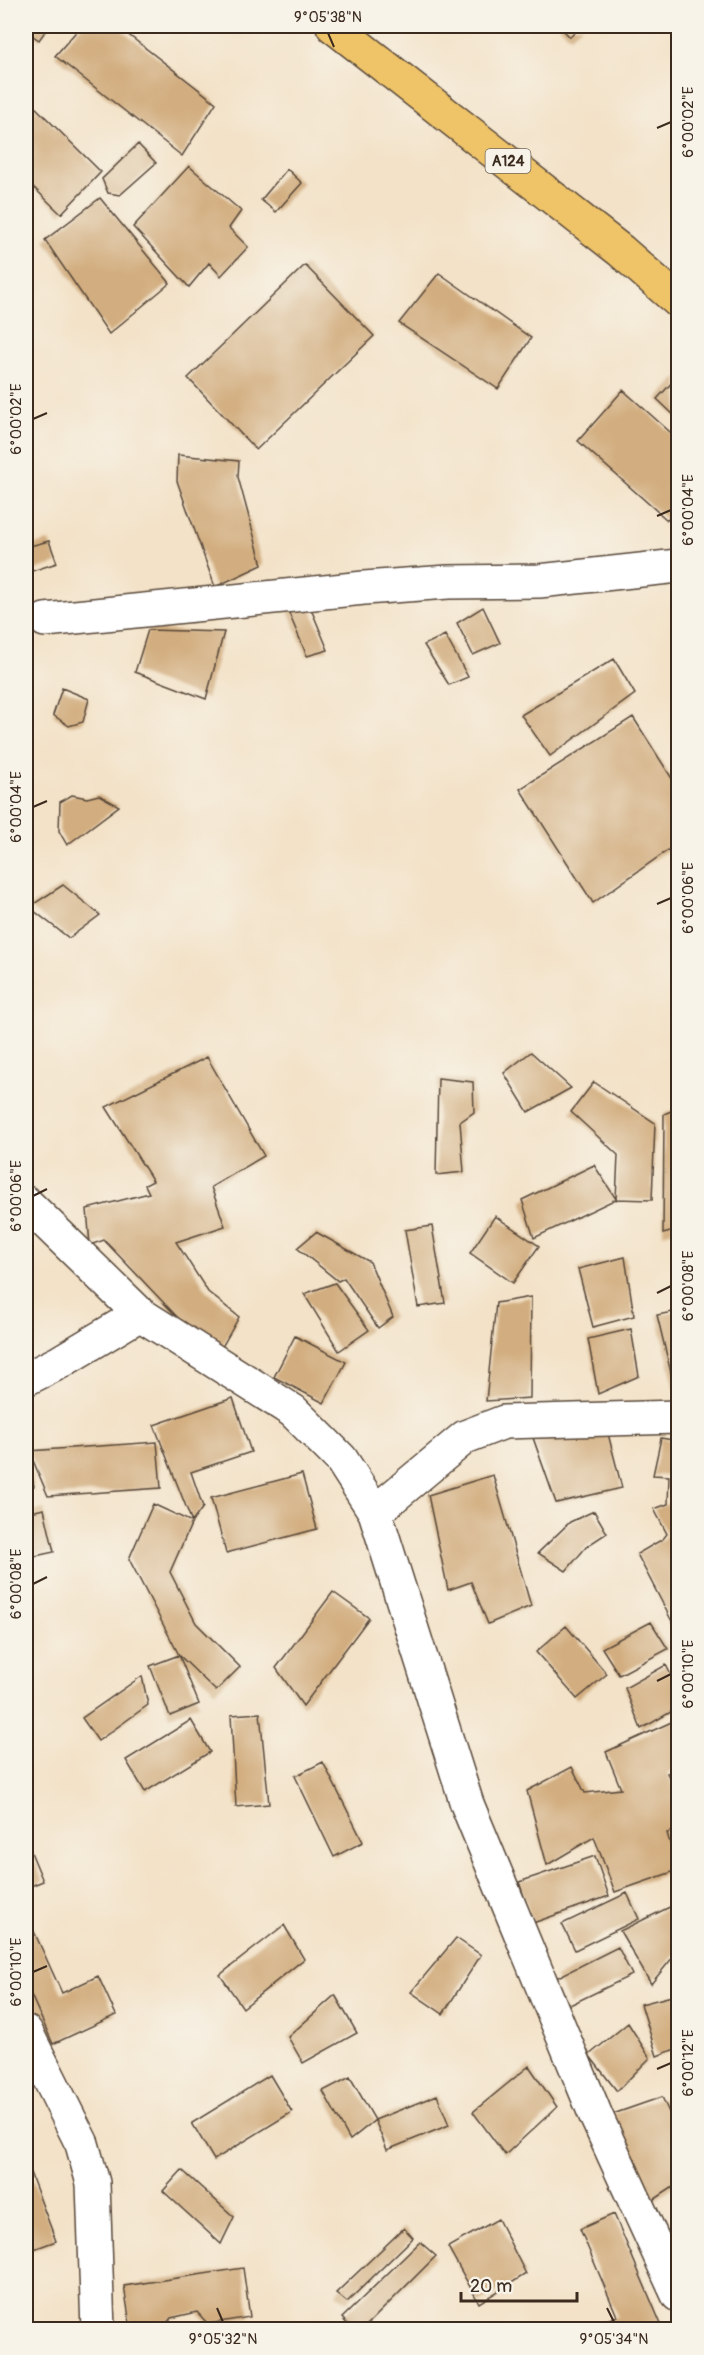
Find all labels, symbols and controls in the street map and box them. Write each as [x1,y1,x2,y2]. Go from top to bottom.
text: 9°05'38"N [294,8,362,27]
text: 6°00'02"E [679,86,698,158]
road number: A124 [486,149,530,173]
text: 6°00'02"E [7,383,26,455]
text: 6°00'04"E [679,474,698,546]
text: 6°00'04"E [7,771,26,843]
text: 6°00'06"E [679,862,698,934]
text: 6°00'06"E [7,1160,26,1232]
text: 6°00'08"E [679,1251,698,1321]
text: 6°00'08"E [7,1549,26,1619]
text: 6°00'10"E [679,1639,698,1708]
text: 6°00'10"E [7,1937,26,2006]
text: 6°00'12"E [679,2029,698,2096]
scale bar [461,2265,576,2303]
text: 20 m [470,2275,512,2298]
text: 9°05'32"N [189,2330,257,2349]
text: 9°05'34"N [580,2330,648,2349]

